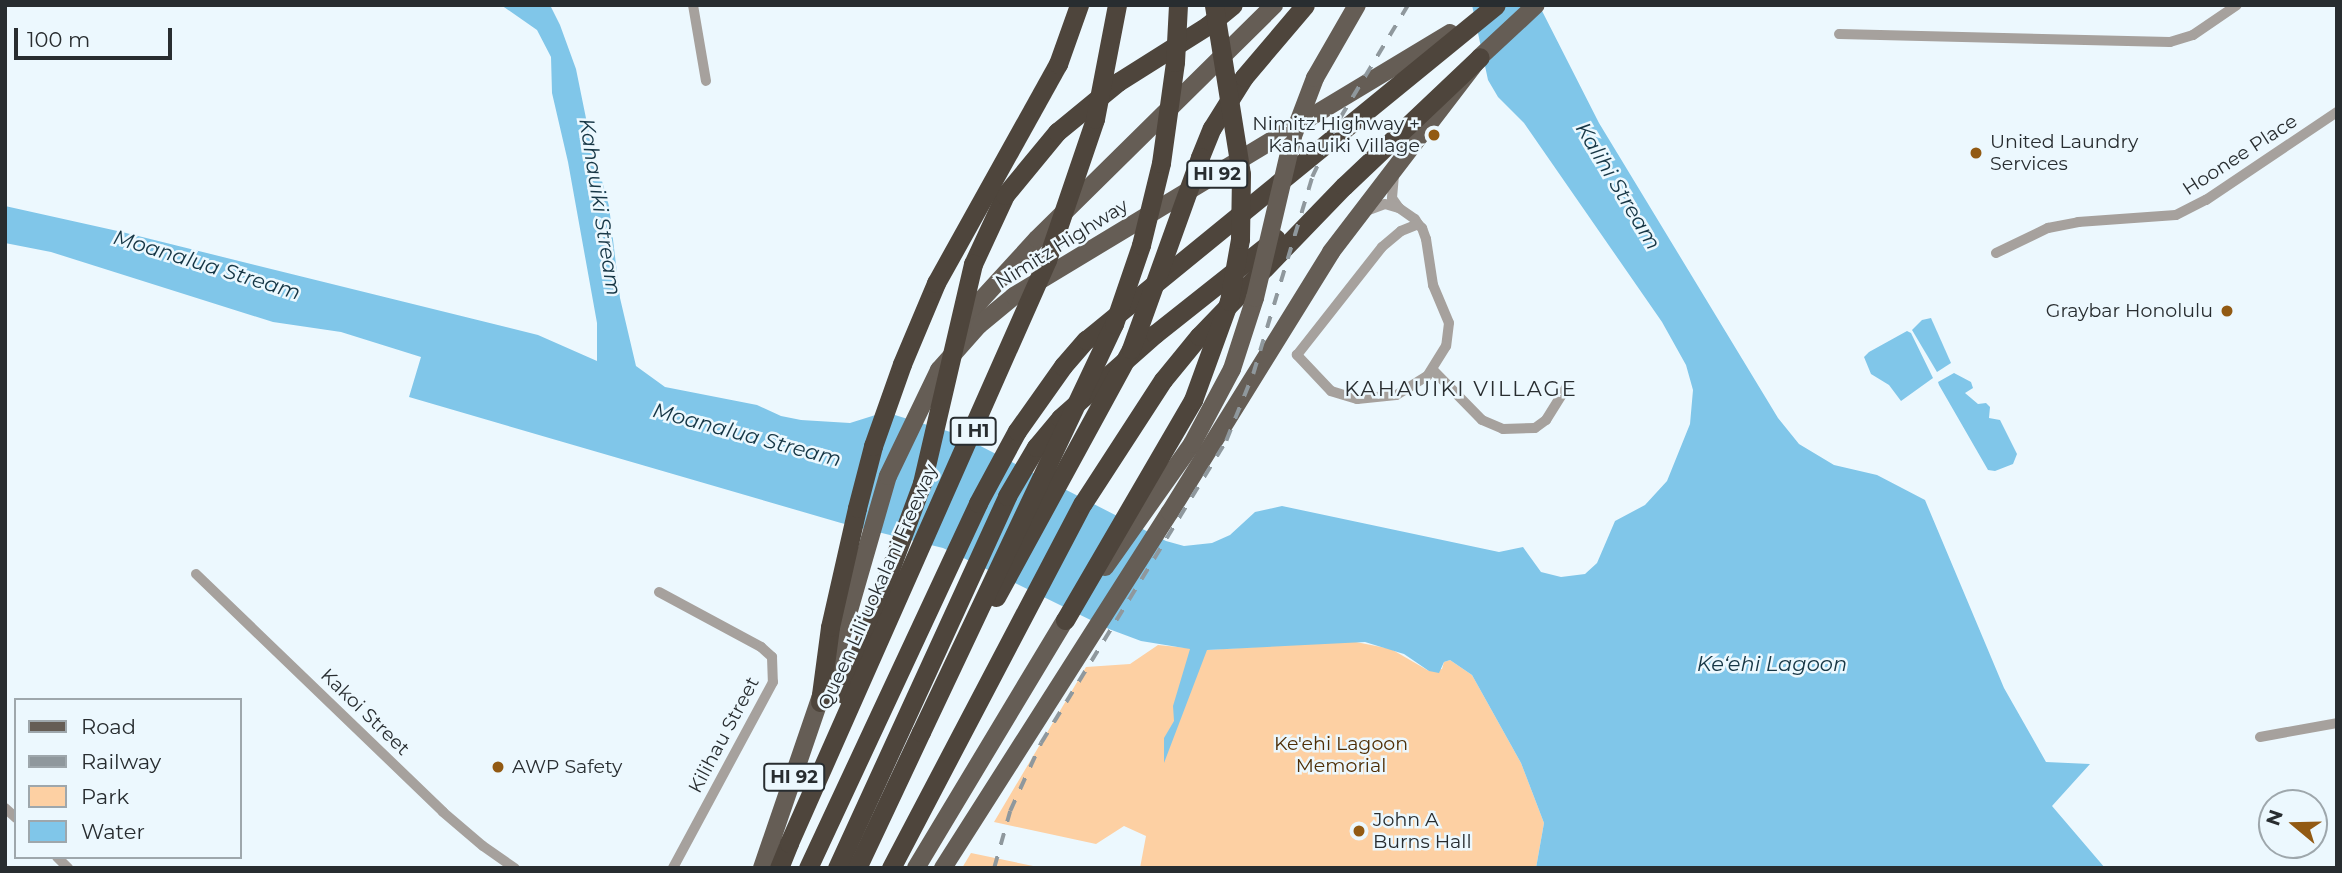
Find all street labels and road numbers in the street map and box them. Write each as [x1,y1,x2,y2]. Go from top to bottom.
street label: Hoonee Place [2178,109,2302,201]
road number: HI 92 [1186,160,1248,188]
street label: Nimitz Highway [992,194,1132,294]
road number: I H1 [948,416,998,446]
street label: Queen Liliʻuokalani Freeway [813,461,943,713]
street label: Kakoi Street [316,664,414,760]
street label: Kilihau Street [684,673,764,797]
road number: HI 92 [762,762,826,792]

